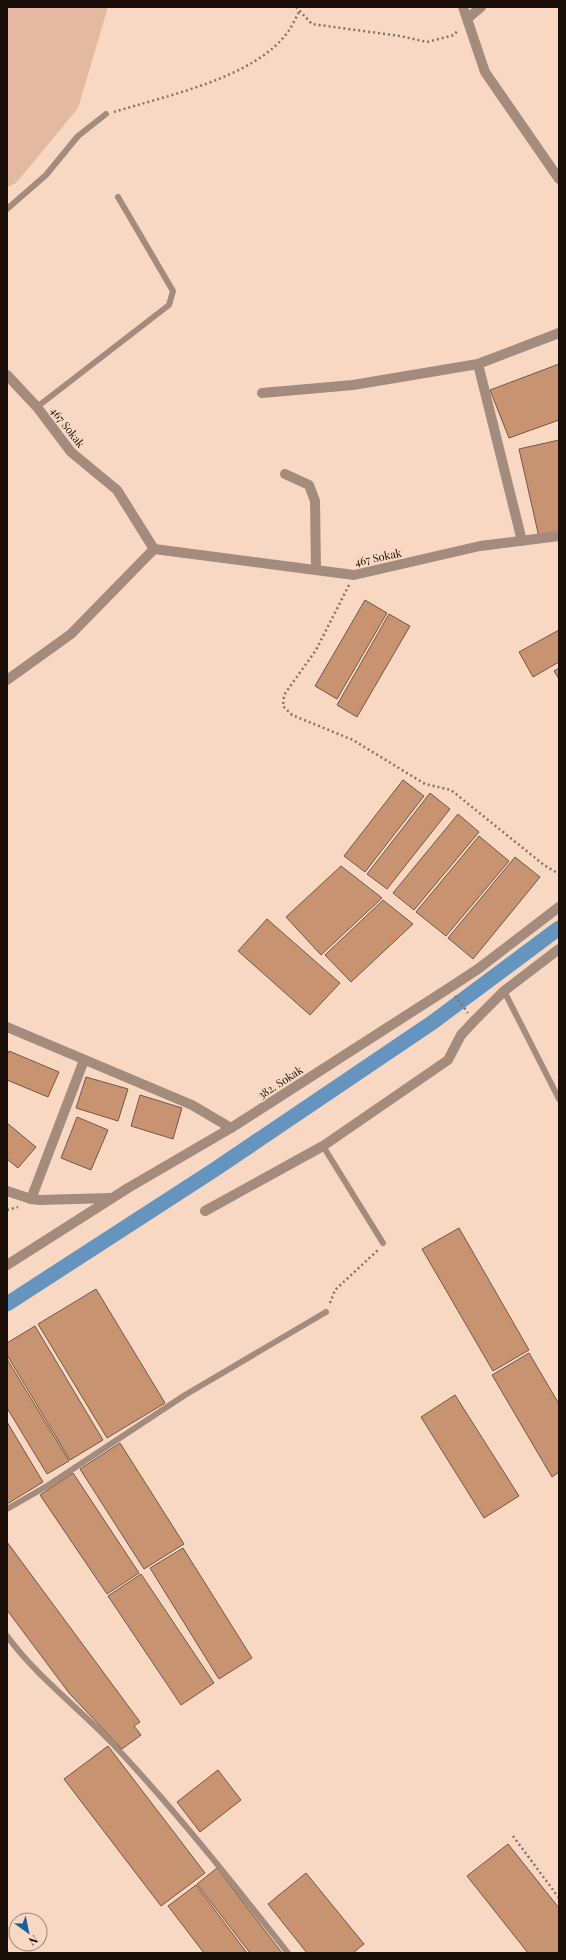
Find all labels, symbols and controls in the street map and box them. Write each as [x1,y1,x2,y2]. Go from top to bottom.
street label: 467 Sokak [47,404,89,450]
street label: 467 Sokak [353,545,403,569]
street label: 382. Sokak [255,1062,305,1102]
north arrow [8,1912,48,1952]
text: N [26,1932,41,1949]

